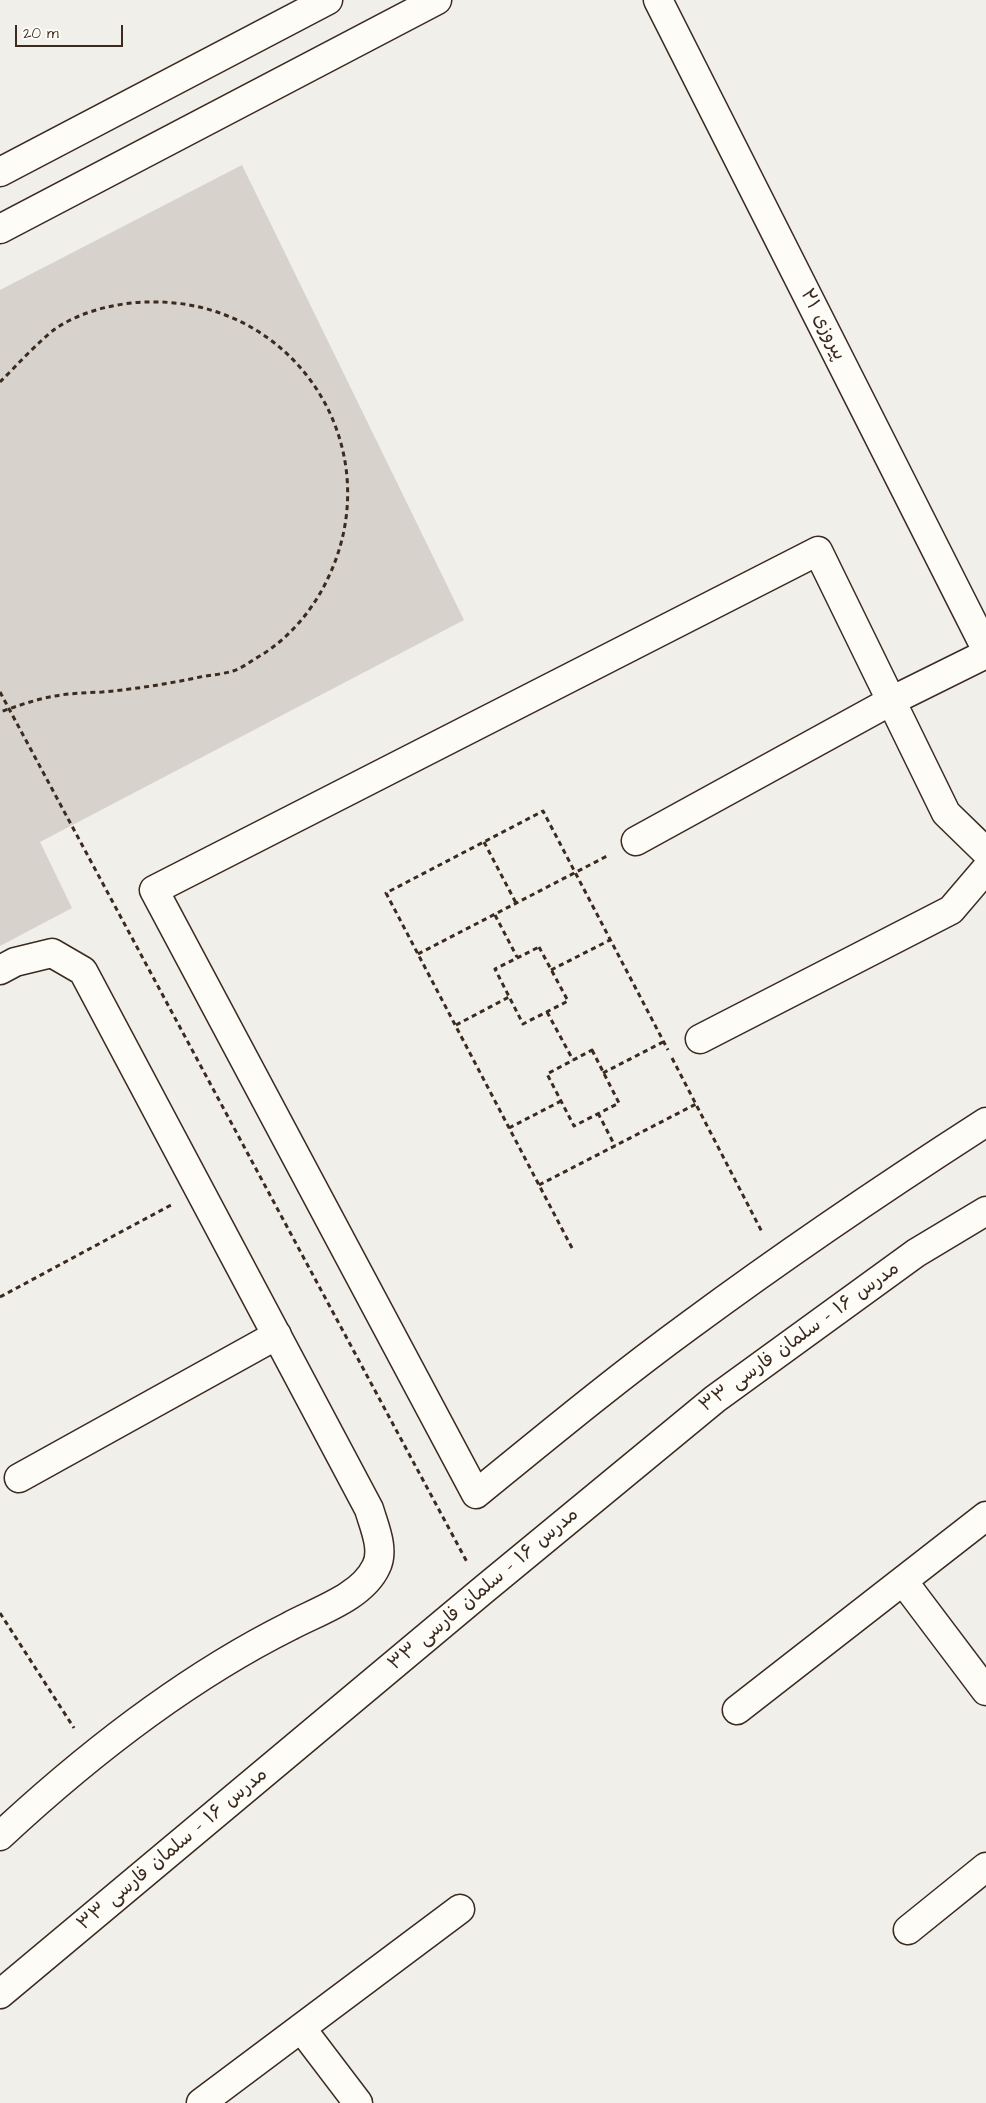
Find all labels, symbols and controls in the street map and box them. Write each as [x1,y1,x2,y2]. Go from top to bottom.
scale bar [18,15,125,47]
text: 20 m [23,23,59,44]
street label: پیروزی ۲۱ [794,286,850,364]
street label: مدرس ۱۶ - سلمان فارسی ۳۳ [696,1258,904,1418]
street label: مدرس ۱۶ - سلمان فارسی ۳۳ [384,1504,584,1676]
street label: مدرس ۱۶ - سلمان فارسی ۳۳ [73,1764,273,1936]

